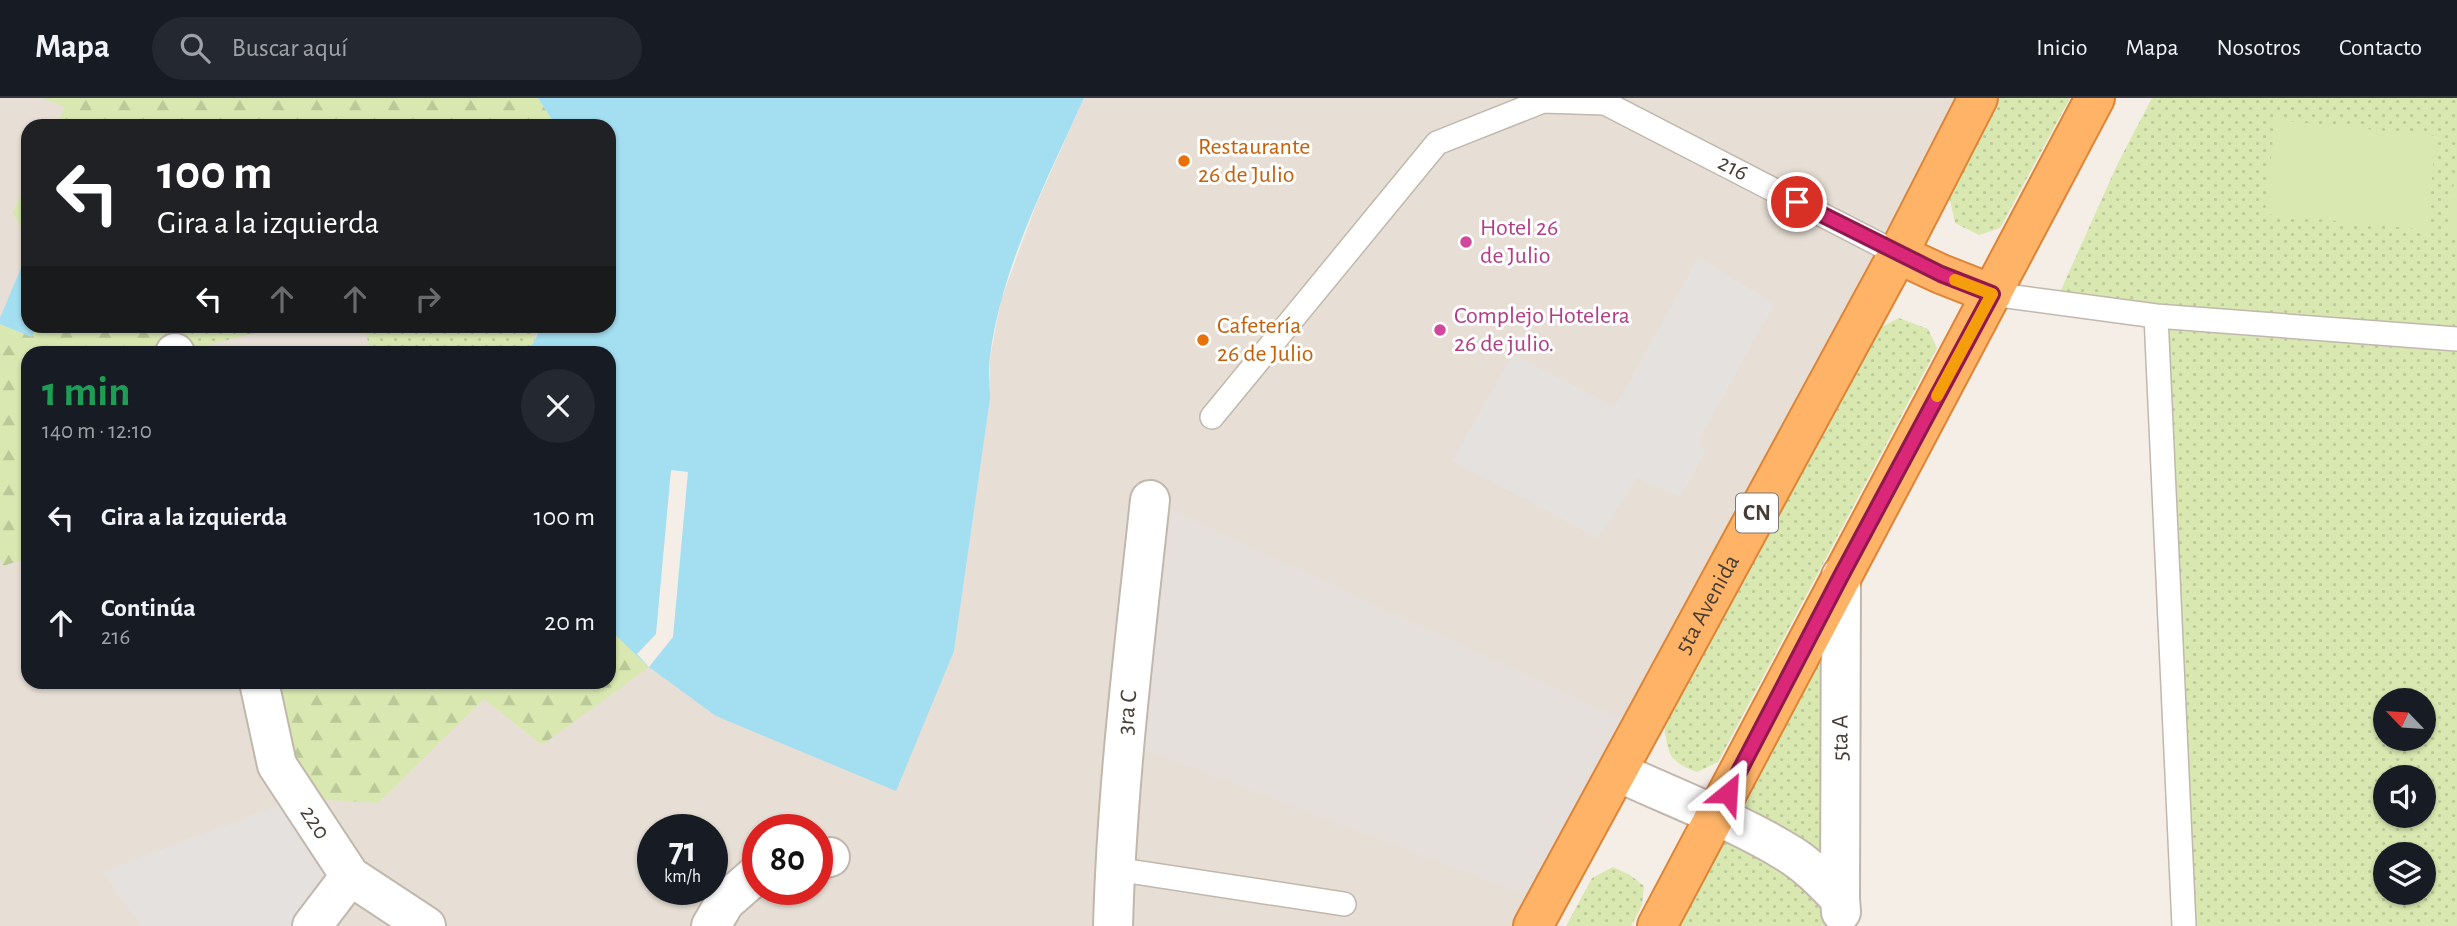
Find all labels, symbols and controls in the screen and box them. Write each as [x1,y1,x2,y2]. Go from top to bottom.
search box [152,17,642,80]
icon: search [176,29,214,67]
text: Mapa [35,31,110,64]
text: Buscar aquí [232,35,348,61]
text: Inicio [2036,36,2087,60]
text: Mapa [2125,36,2179,60]
text: Nosotros [2217,36,2301,60]
text: Contacto [2339,36,2422,60]
place label: Restaurante 26 de Julio [1198,135,1310,187]
icon: left [42,147,133,238]
text: 100 m [157,149,273,198]
street label: 216 [1714,150,1752,186]
marker: Restaurante 26 de Julio [1176,153,1192,169]
pin [1767,172,1827,232]
icon: arrive [1778,183,1816,221]
text: Gira a la izquierda [157,207,379,239]
place label: Hotel 26 de Julio [1480,216,1558,268]
marker: Hotel 26 de Julio [1458,234,1474,250]
icon: left [190,280,228,318]
icon: ahead [263,280,301,318]
icon: ahead [336,280,374,318]
icon: right [409,280,447,318]
place label: Complejo Hotelera 26 de julio. [1454,304,1630,356]
place label: Cafetería 26 de Julio [1217,314,1314,366]
marker: Complejo Hotelera 26 de julio. [1432,322,1448,338]
marker: Cafetería 26 de Julio [1195,332,1211,348]
button: close [521,369,595,443]
text: 1 min [42,371,131,413]
text: 140 m · 12:10 [42,420,152,443]
road number: CN [1736,494,1778,532]
icon: left [42,499,80,537]
text: Gira a la izquierda [101,504,287,530]
text: 100 m [534,504,595,530]
street label: 5ta Avenida [1671,551,1744,658]
text: Continúa [101,595,196,621]
icon: ahead [42,604,80,642]
text: 20 m [544,609,595,635]
text: 216 [101,626,130,649]
north arrow [2373,688,2436,751]
map controls [2373,688,2436,905]
street label: 3ra C [1113,689,1141,736]
street label: 5ta A [1828,715,1853,761]
position arrow [1691,756,1765,830]
button: sound [2373,765,2436,828]
street label: 220 [295,802,334,844]
speed limit sign: 80 [742,814,833,905]
text: 71 [669,833,696,868]
button: layers [2373,842,2436,905]
text: km/h [664,868,701,886]

